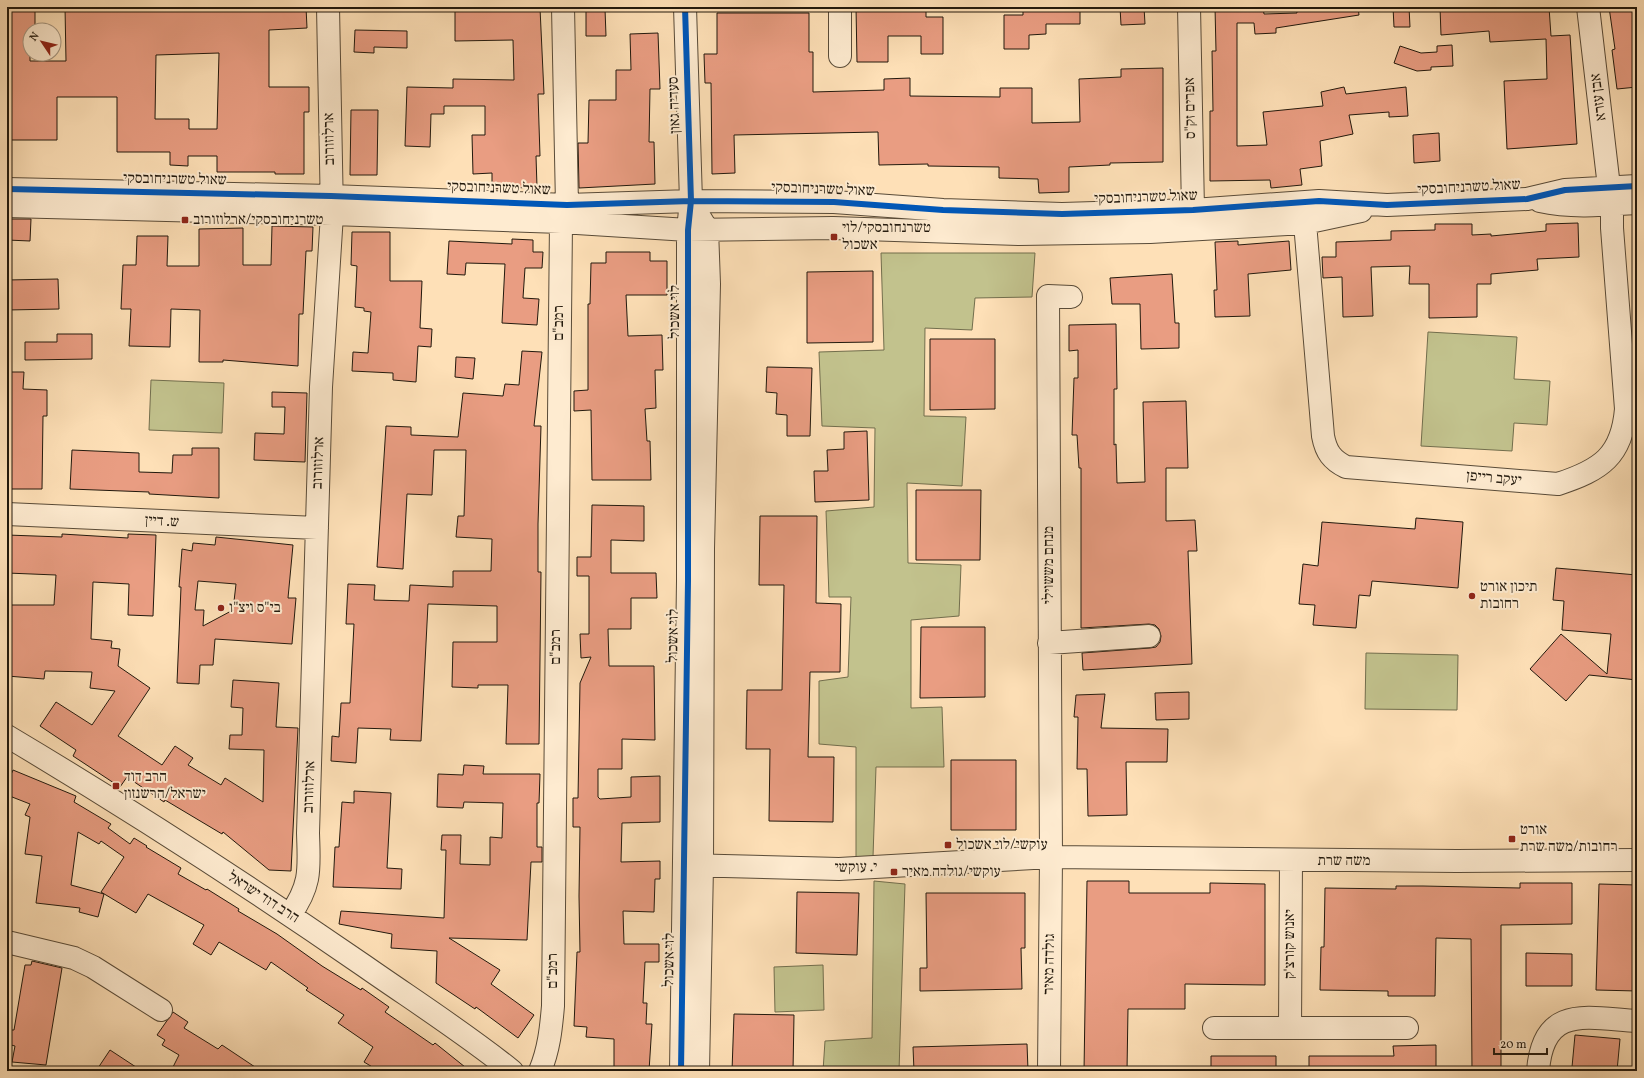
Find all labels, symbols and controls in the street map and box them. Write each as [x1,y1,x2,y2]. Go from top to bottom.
north arrow [22,22,62,62]
text: N [27,30,43,45]
street label: אבן עזרא [1586,72,1612,122]
street label: סעדיה גאון [664,76,686,134]
street label: אפרים זק"ס [1180,77,1202,139]
street label: ארלוזורוב [319,112,341,166]
street label: שאול טשרניחובסקי [123,169,227,191]
street label: שאול טשרניחובסקי [1417,175,1521,201]
street label: שאול טשרניחובסקי [447,177,551,201]
street label: שאול טשרניחובסקי [771,178,875,202]
street label: שאול טשרניחובסקי [1094,186,1198,210]
place label: טשרניחובסקי/ארלוזורוב [193,210,324,231]
marker: טשרניחובסקי/ארלוזורוב [180,215,190,225]
place label: טשרנחובסקי/לוי אשכול [842,218,931,256]
marker: טשרנחובסקי/לוי אשכול [829,232,839,242]
street label: לוי אשכול [665,285,686,339]
street label: רמב"ם [549,305,570,341]
street label: ארלוזורוב [308,436,330,490]
street label: יעקב רייפן [1466,466,1522,492]
street label: ש. דיין [144,511,180,533]
street label: מנחם מששוילי [1039,526,1060,604]
place label: תיכון אורט רחובות [1480,577,1537,615]
marker: תיכון אורט רחובות [1467,591,1477,601]
place label: בי"ס ויצ"ו [229,598,281,619]
marker: בי"ס ויצ"ו [216,603,226,613]
street label: לוי אשכול [663,609,685,663]
street label: רמב"ם [546,629,567,665]
street label: ארלוזורוב [299,760,321,814]
place label: הרב דוד ישראל/הרשנזון [124,767,206,805]
marker: הרב דוד ישראל/הרשנזון [111,781,121,791]
place label: אורט רחובות/משה שרת [1520,820,1618,858]
marker: אורט רחובות/משה שרת [1507,834,1517,844]
place label: עוקשי/לוי אשכול [956,835,1048,856]
marker: עוקשי/לוי אשכול [943,840,953,850]
street label: משה שרת [1317,851,1371,872]
street label: י. עוקשי [834,857,878,879]
place label: עוקשי/גולדה מאיר [902,862,1001,883]
street label: הרב דוד ישראל [223,867,303,929]
marker: עוקשי/גולדה מאיר [889,867,899,877]
street label: יאנוש קורצ'ק [1280,909,1301,979]
street label: לוי אשכול [659,933,681,987]
street label: גולדה מאיר [1039,933,1061,995]
street label: רמב"ם [543,953,564,989]
scale bar [1494,1030,1547,1056]
text: 20 m [1500,1037,1527,1053]

